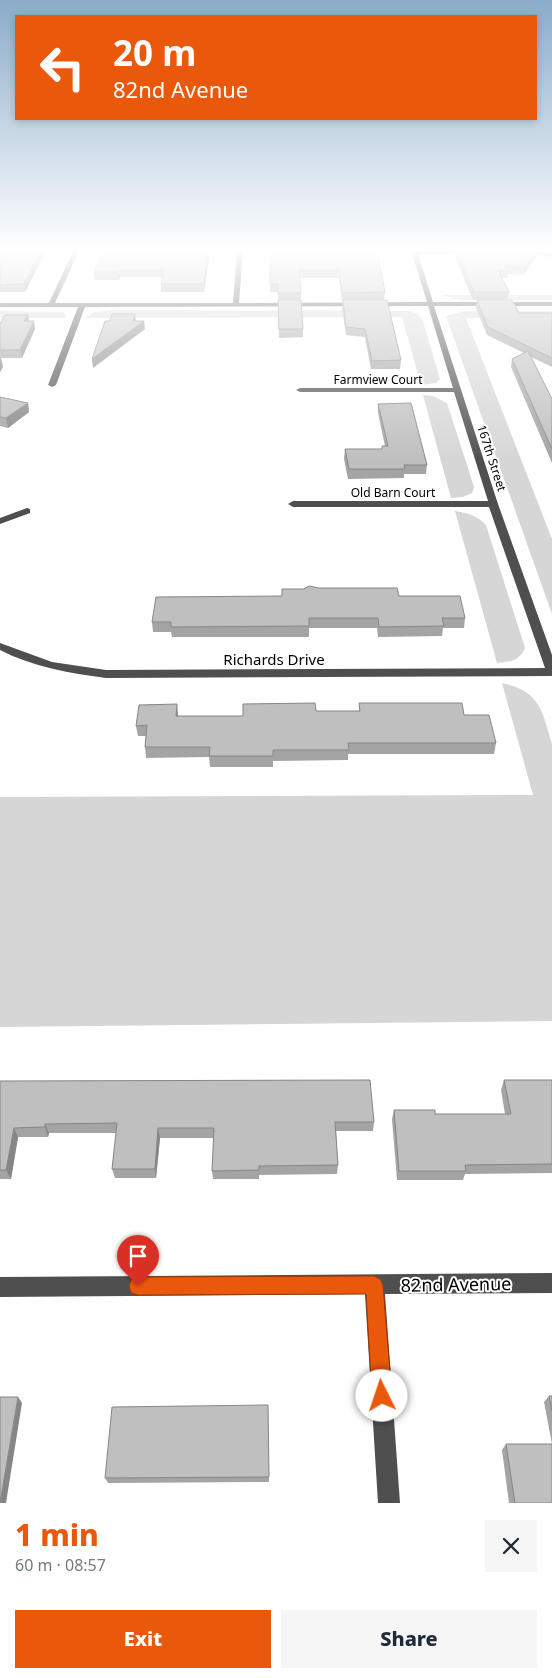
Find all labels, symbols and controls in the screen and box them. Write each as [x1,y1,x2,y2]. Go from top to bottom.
text: 20 m [113,29,196,76]
icon: left [30,35,95,100]
text: 82nd Avenue [113,74,248,104]
street label: Farmview Court [334,371,423,388]
street label: 167th Street [473,423,511,494]
street label: Old Barn Court [351,484,436,501]
street label: Richards Drive [223,649,325,669]
pin [117,1235,159,1286]
icon: arrive [124,1242,152,1270]
street label: 82nd Avenue [400,1271,512,1297]
position arrow [355,1369,407,1421]
text: 1 min [15,1514,99,1555]
button: close [485,1520,537,1572]
text: 60 m · 08:57 [15,1554,106,1576]
button: Exit [15,1610,271,1668]
button: Share [281,1610,537,1668]

